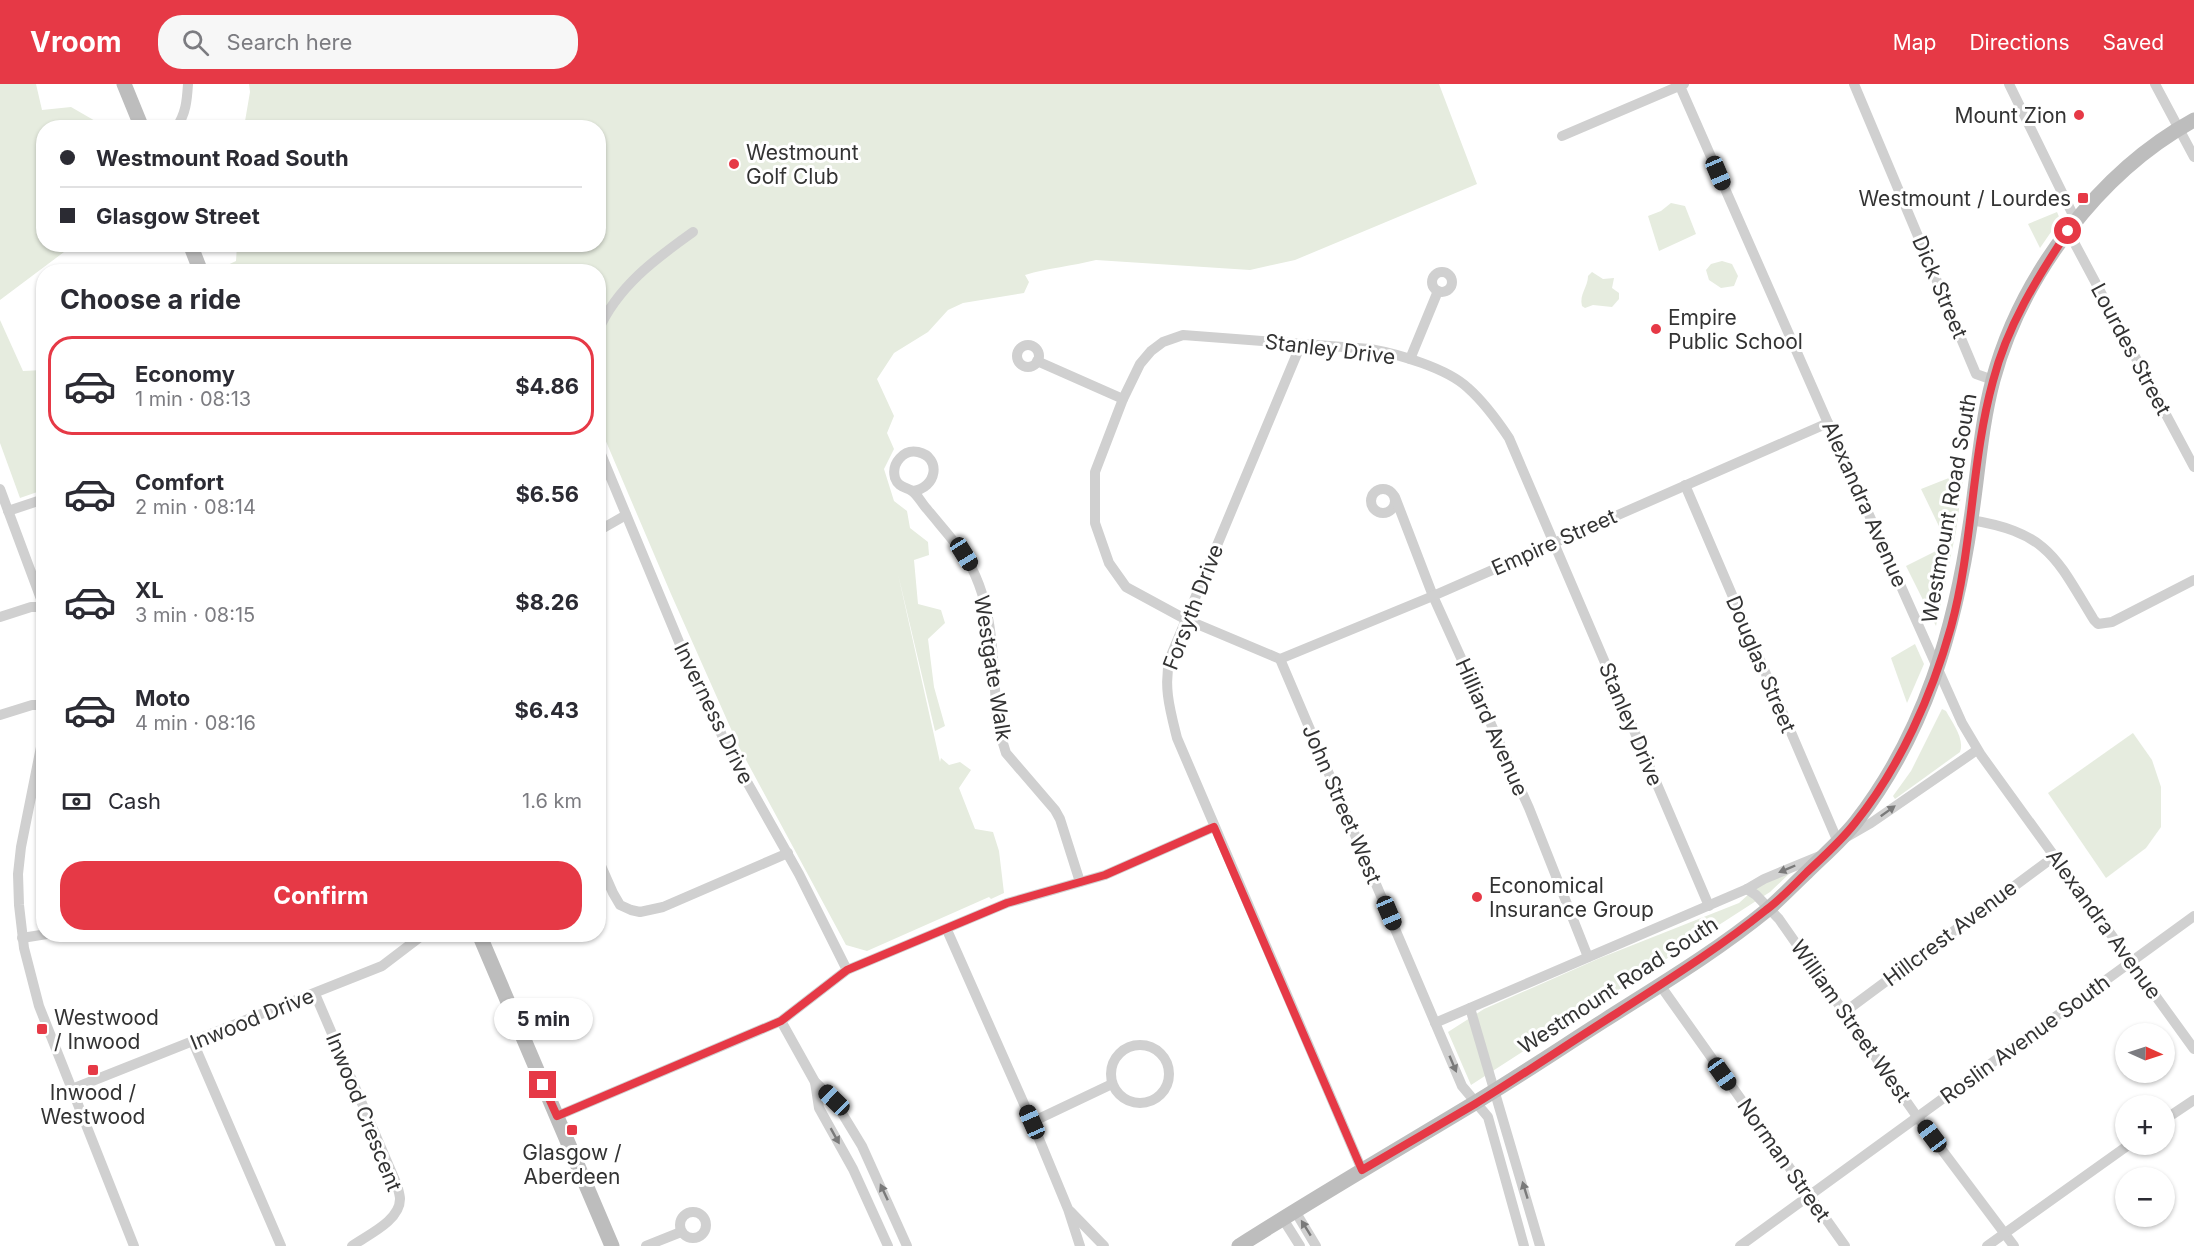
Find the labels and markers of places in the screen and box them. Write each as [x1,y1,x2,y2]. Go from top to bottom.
place label: Mount Zion [1955,103,2067,128]
marker: Mount Zion [2072,108,2086,122]
place label: Westmount Golf Club [746,140,859,189]
marker: Westmount Golf Club [727,157,741,171]
place label: Westmount / Lourdes [1858,186,2071,211]
marker: Westmount / Lourdes [2076,191,2090,205]
place label: Empire Public School [1668,305,1803,354]
marker: Empire Public School [1649,322,1663,336]
place label: Economical Insurance Group [1489,873,1654,922]
marker: Economical Insurance Group [1470,890,1484,904]
place label: Westwood / Inwood [54,1005,159,1054]
marker: Westwood / Inwood [35,1022,49,1036]
marker: Inwood / Westwood [86,1063,100,1077]
place label: Inwood / Westwood [41,1080,145,1129]
marker: Glasgow / Aberdeen [565,1123,579,1137]
place label: Glasgow / Aberdeen [522,1140,622,1189]

